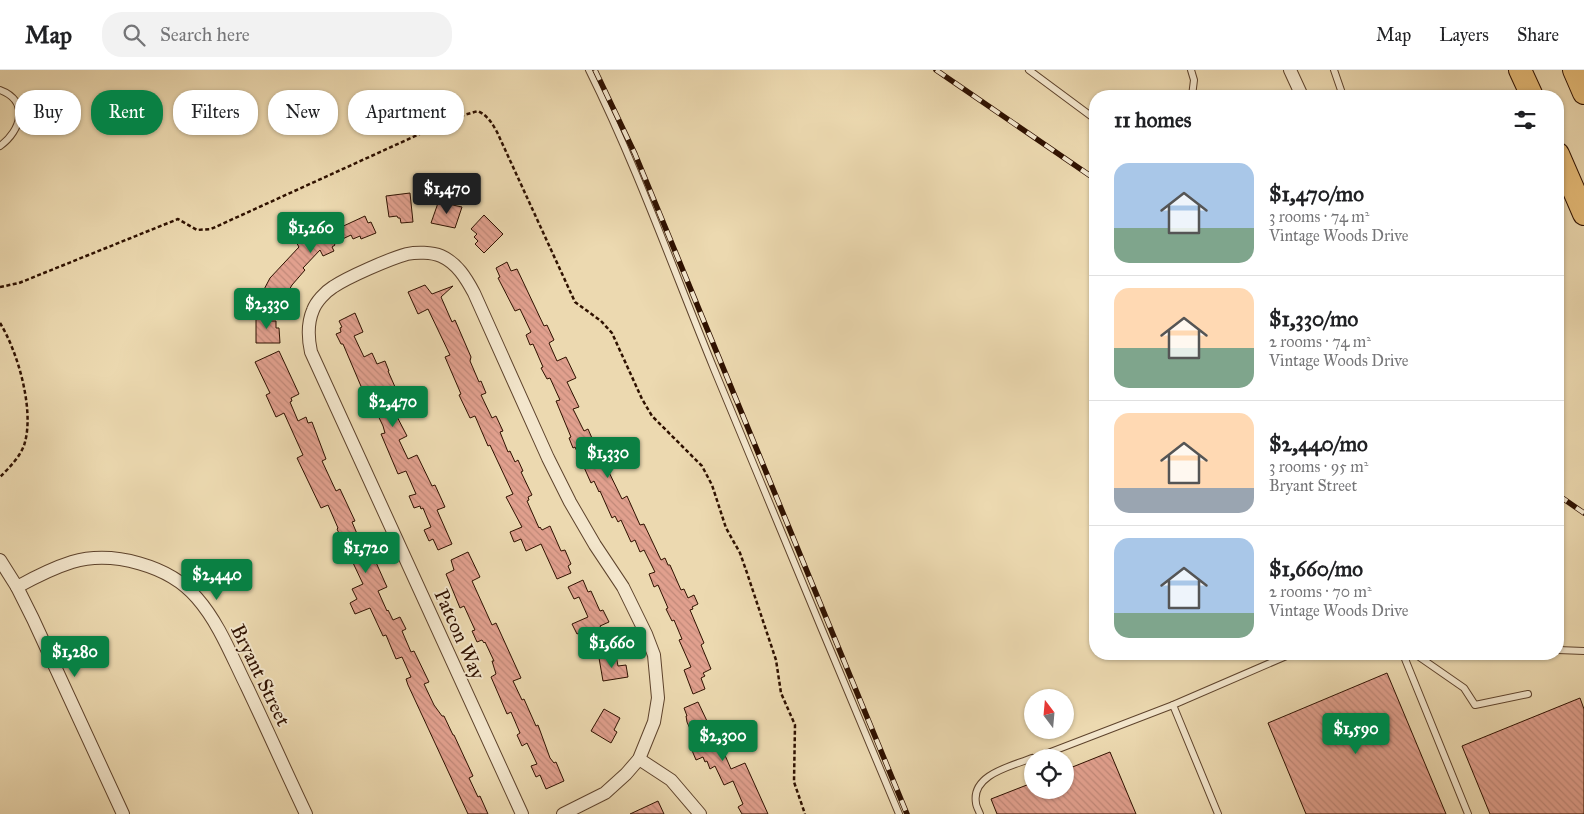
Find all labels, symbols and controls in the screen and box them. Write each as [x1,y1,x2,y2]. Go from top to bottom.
search box [102,12,452,57]
text: Map [25,20,72,50]
icon: search [120,21,148,49]
text: Search here [160,23,250,46]
text: Map [1376,24,1411,46]
text: Layers [1439,24,1489,46]
text: Share [1517,24,1559,46]
chip: Buy [15,90,81,135]
chip: Rent [91,90,163,135]
chip: Filters [173,90,258,135]
chip: New [268,90,338,135]
chip: Apartment [348,90,464,135]
icon: filters [1511,106,1539,134]
text: 11 homes [1114,107,1191,133]
pin: $1,470 [406,172,488,215]
text: $1,470 [424,179,470,198]
text: $1,470/mo [1269,181,1364,207]
icon: home [1154,183,1214,243]
text: 3 rooms · 74 m² [1269,207,1369,226]
pin: $1,260 [270,212,352,254]
text: $1,260 [288,218,334,237]
text: Vintage Woods Drive [1269,226,1408,245]
pin: $2,330 [226,288,308,330]
text: $2,330 [245,294,289,313]
text: $1,330/mo [1269,306,1358,332]
icon: home [1154,308,1214,368]
text: 2 rooms · 74 m² [1269,332,1371,351]
text: Vintage Woods Drive [1269,351,1408,370]
pin: $2,470 [352,386,434,428]
text: $2,470 [369,392,417,411]
text: $2,440/mo [1269,431,1368,457]
icon: home [1154,433,1214,493]
pin: $1,330 [567,436,649,479]
text: $1,330 [587,443,629,462]
text: 3 rooms · 95 m² [1269,457,1368,476]
text: Bryant Street [1269,476,1357,495]
pin: $1,720 [325,532,407,574]
text: $1,720 [344,538,388,557]
text: $1,660/mo [1269,556,1363,582]
pin: $2,440 [176,558,258,601]
icon: home [1154,558,1214,618]
text: $2,440 [192,565,242,584]
text: 2 rooms · 70 m² [1269,582,1372,601]
street label: Patcon Way [430,585,491,683]
text: Vintage Woods Drive [1269,601,1408,620]
street label: Bryant Street [226,620,296,730]
pin: $1,660 [571,626,653,669]
text: $1,660 [589,633,635,652]
pin: $1,280 [34,636,116,678]
text: $1,280 [52,642,98,661]
north arrow [1024,689,1074,739]
map controls [1024,689,1074,799]
pin: $1,590 [1315,712,1397,755]
text: $1,590 [1333,719,1379,738]
pin: $2,300 [682,720,764,762]
text: $2,300 [700,726,746,745]
button: locate [1024,749,1074,799]

